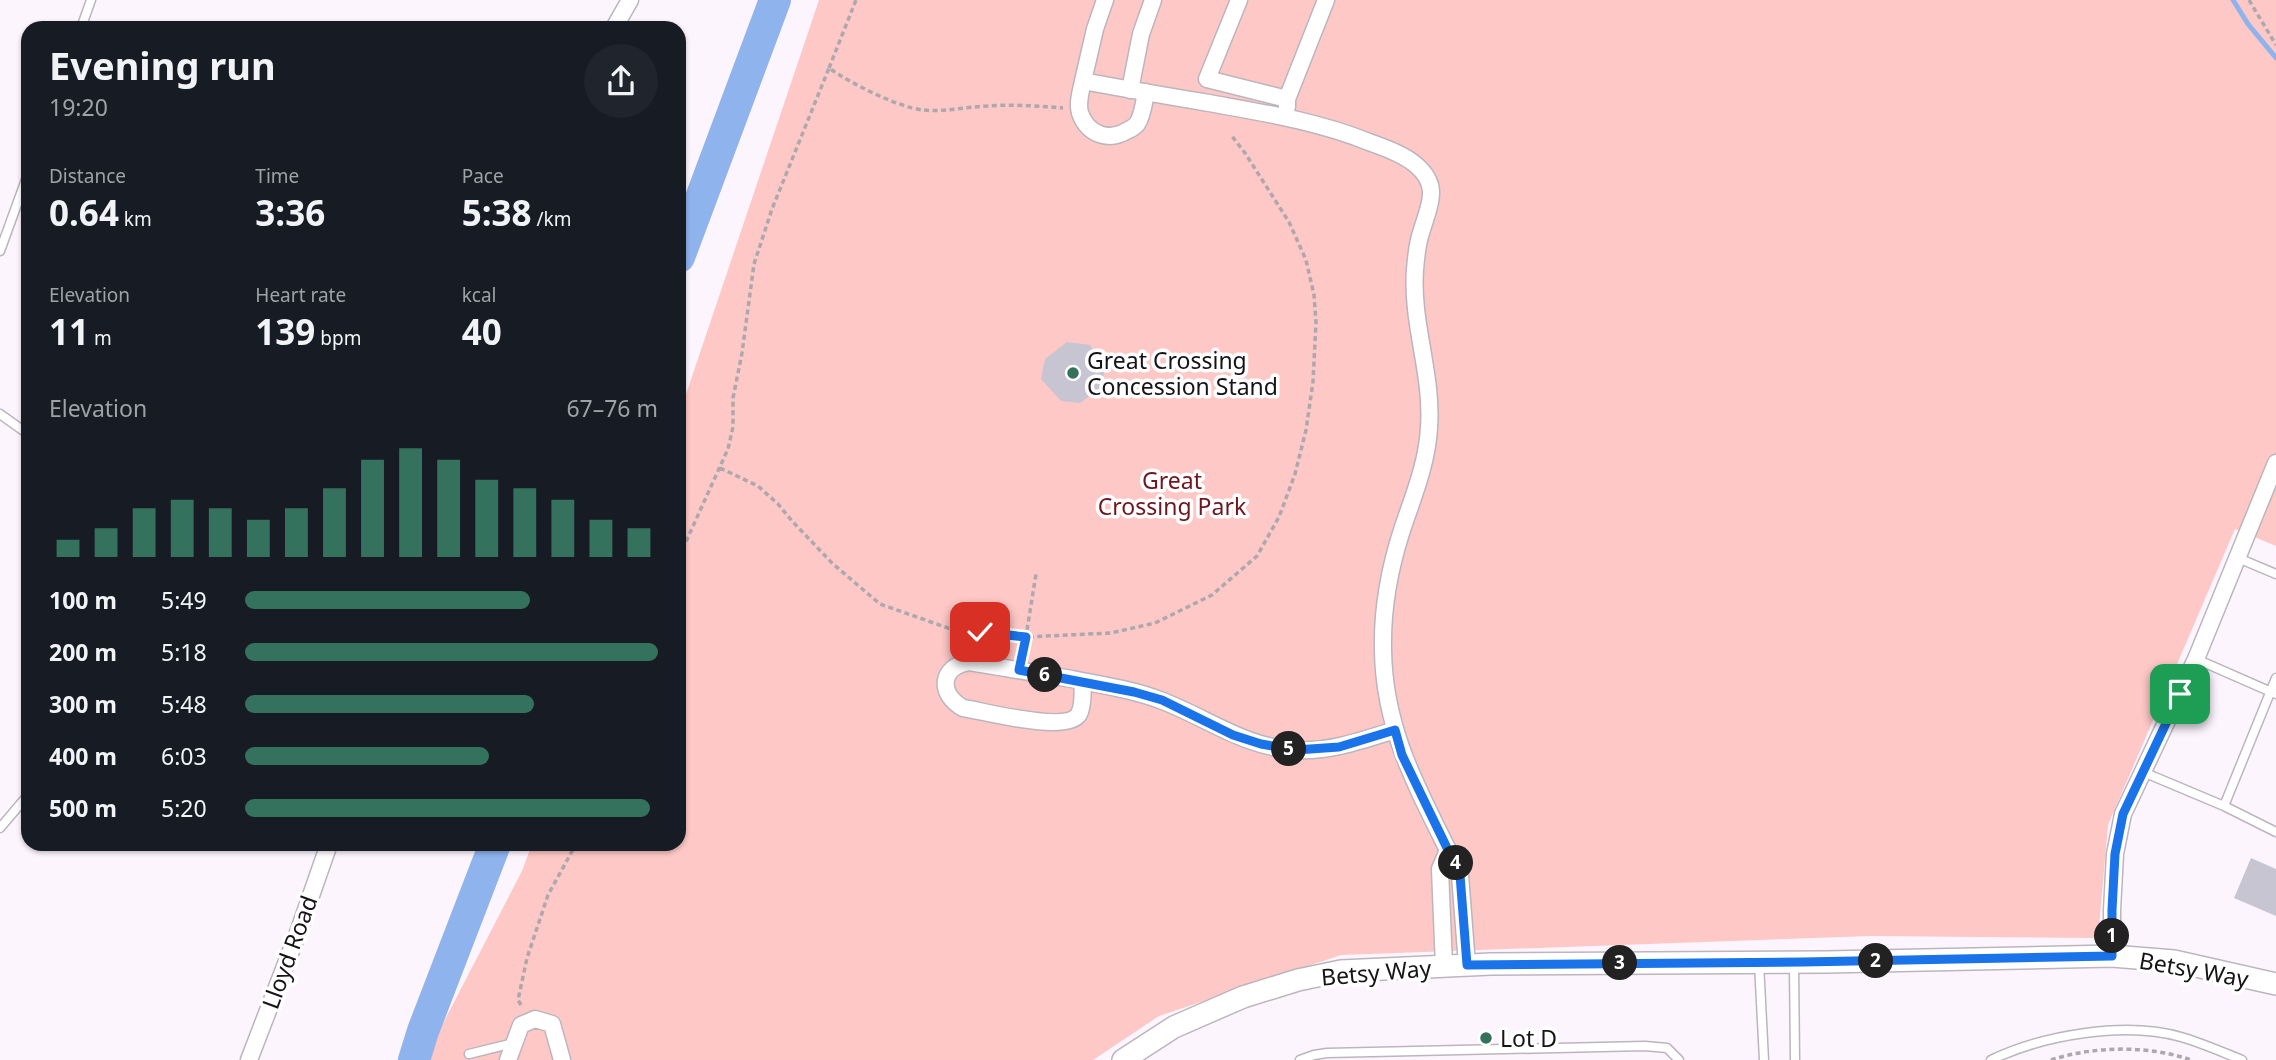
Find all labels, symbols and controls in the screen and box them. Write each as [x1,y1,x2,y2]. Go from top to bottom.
text: Evening run [49,39,276,91]
button: share [584,44,658,118]
text: 19:20 [49,91,108,123]
text: Distance [49,163,126,189]
text: Time [255,163,299,189]
text: Pace [462,163,504,189]
text: 0.64 [49,189,119,236]
text: 3:36 [255,189,325,236]
text: 5:38 [462,189,532,236]
text: km [119,206,152,232]
text: /km [532,206,571,232]
text: Elevation [49,282,130,308]
text: Heart rate [255,282,346,308]
text: kcal [462,282,496,308]
text: 11 [49,308,89,355]
text: 139 [255,308,315,355]
text: 40 [462,308,502,355]
text: m [89,325,112,351]
text: bpm [315,325,361,351]
place label: Great Crossing Concession Stand [1087,344,1278,402]
marker: Great Crossing Concession Stand [1065,365,1081,381]
text: Elevation [49,392,147,424]
text: 67–76 m [566,392,658,424]
park label: Great Crossing Park [1098,464,1247,522]
text: 100 m [49,584,117,616]
text: 5:49 [161,584,207,616]
pin [950,602,1010,662]
icon: check [961,613,999,651]
text: 200 m [49,636,117,668]
text: 5:18 [161,636,207,668]
pin: 6 [1028,658,1062,692]
text: 6 [1039,661,1050,687]
pin [2150,664,2210,724]
icon: arrive [2161,675,2199,713]
text: 300 m [49,688,117,720]
text: 5:48 [161,688,207,720]
pin: 5 [1272,732,1306,766]
text: 5 [1283,735,1294,761]
text: 400 m [49,740,117,772]
text: 6:03 [161,740,207,772]
text: 500 m [49,792,117,824]
text: 5:20 [161,792,207,824]
pin: 4 [1438,846,1474,880]
text: 4 [1450,849,1461,875]
street label: Lloyd Road [254,891,324,1013]
pin: 1 [2094,918,2130,954]
text: 1 [2106,922,2117,948]
pin: 2 [1858,944,1894,978]
street label: Betsy Way [2137,944,2251,994]
pin: 3 [1602,946,1638,981]
text: 2 [1870,947,1881,973]
text: 3 [1614,949,1625,975]
street label: Betsy Way [1320,951,1433,993]
place label: Lot D [1500,1022,1557,1054]
marker: Lot D [1478,1030,1494,1046]

